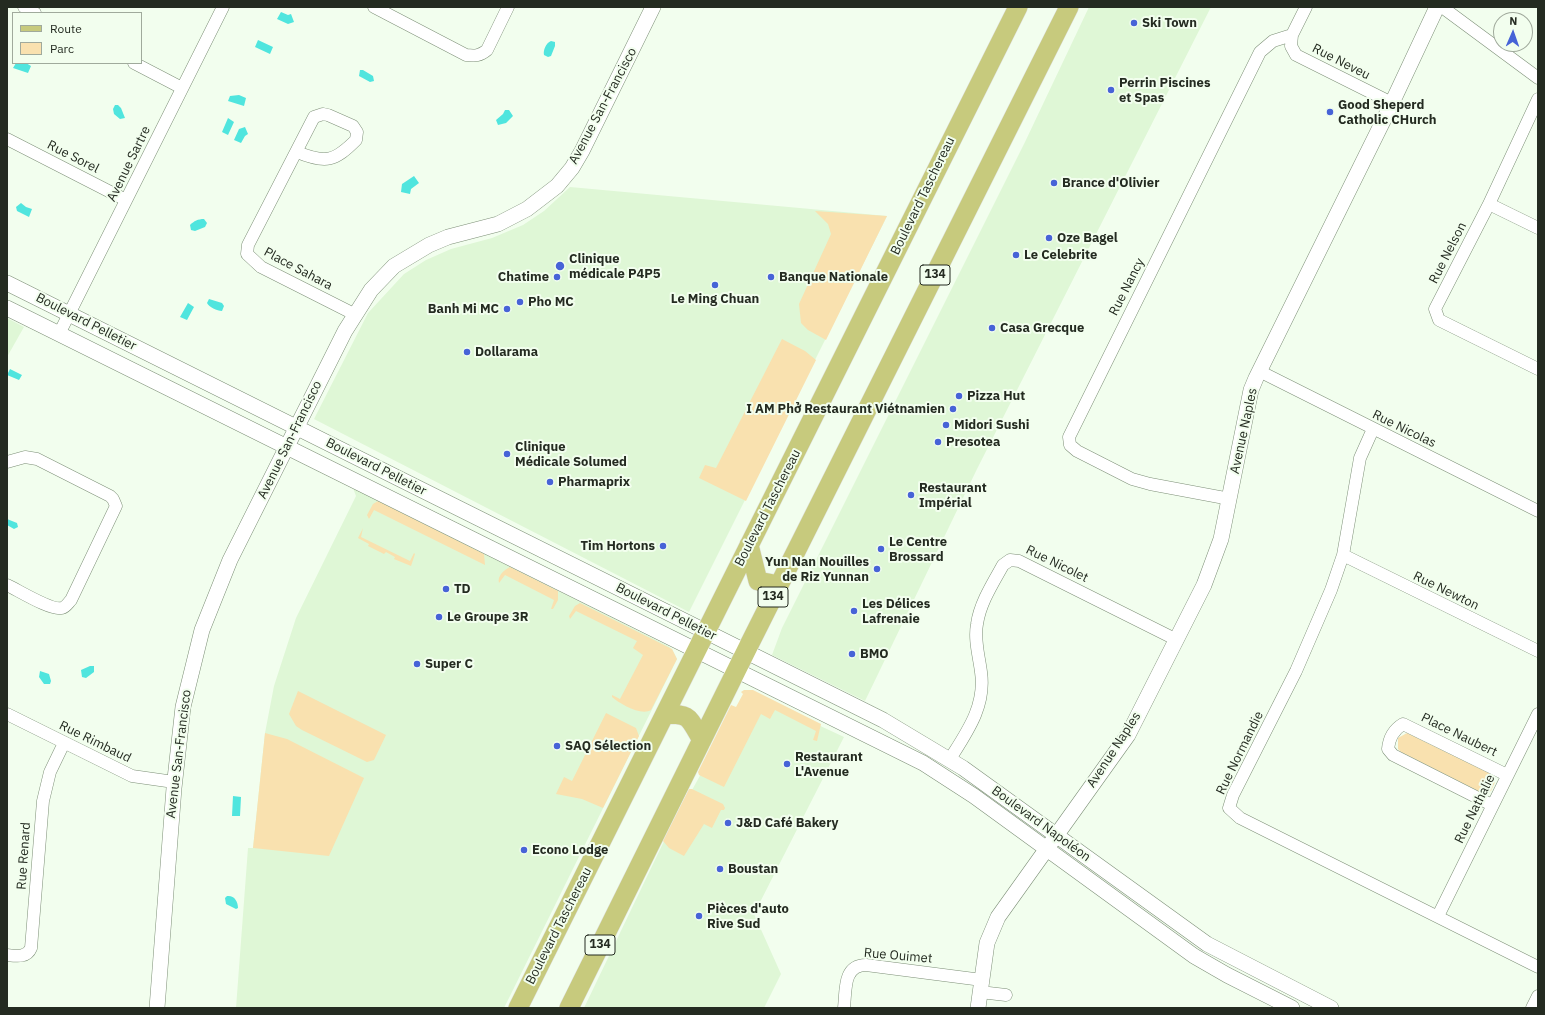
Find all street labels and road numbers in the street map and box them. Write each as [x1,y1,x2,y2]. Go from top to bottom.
street label: Rue Neveu [1309,41,1373,83]
street label: Avenue San-Francisco [566,45,640,167]
street label: Avenue Sartre [104,124,154,204]
street label: Boulevard Taschereau [888,134,958,258]
street label: Rue Sorel [44,137,102,177]
street label: Rue Nelson [1426,220,1470,286]
street label: Place Sahara [261,244,335,294]
street label: Rue Nancy [1106,256,1148,318]
road number: 134 [920,265,950,285]
street label: Boulevard Pelletier [33,290,139,354]
street label: Avenue San-Francisco [255,378,325,502]
street label: Avenue Naples [1227,387,1261,475]
street label: Rue Nicolas [1370,407,1438,451]
street label: Boulevard Pelletier [323,435,429,499]
street label: Boulevard Taschereau [732,447,804,569]
street label: Rue Nicolet [1023,542,1091,586]
street label: Rue Newton [1411,568,1481,614]
street label: Boulevard Pelletier [613,580,719,644]
road number: 134 [758,587,788,607]
street label: Avenue San-Francisco [163,689,195,819]
street label: Avenue Naples [1084,709,1144,791]
street label: Rue Normandie [1213,709,1267,797]
street label: Place Naubert [1418,710,1500,760]
street label: Rue Rimbaud [56,718,134,766]
street label: Rue Nathalie [1452,772,1498,846]
street label: Boulevard Napoléon [988,783,1094,865]
street label: Rue Renard [14,822,34,890]
street label: Boulevard Taschereau [523,865,595,987]
road number: 134 [585,935,615,955]
street label: Rue Ouimet [863,945,933,967]

